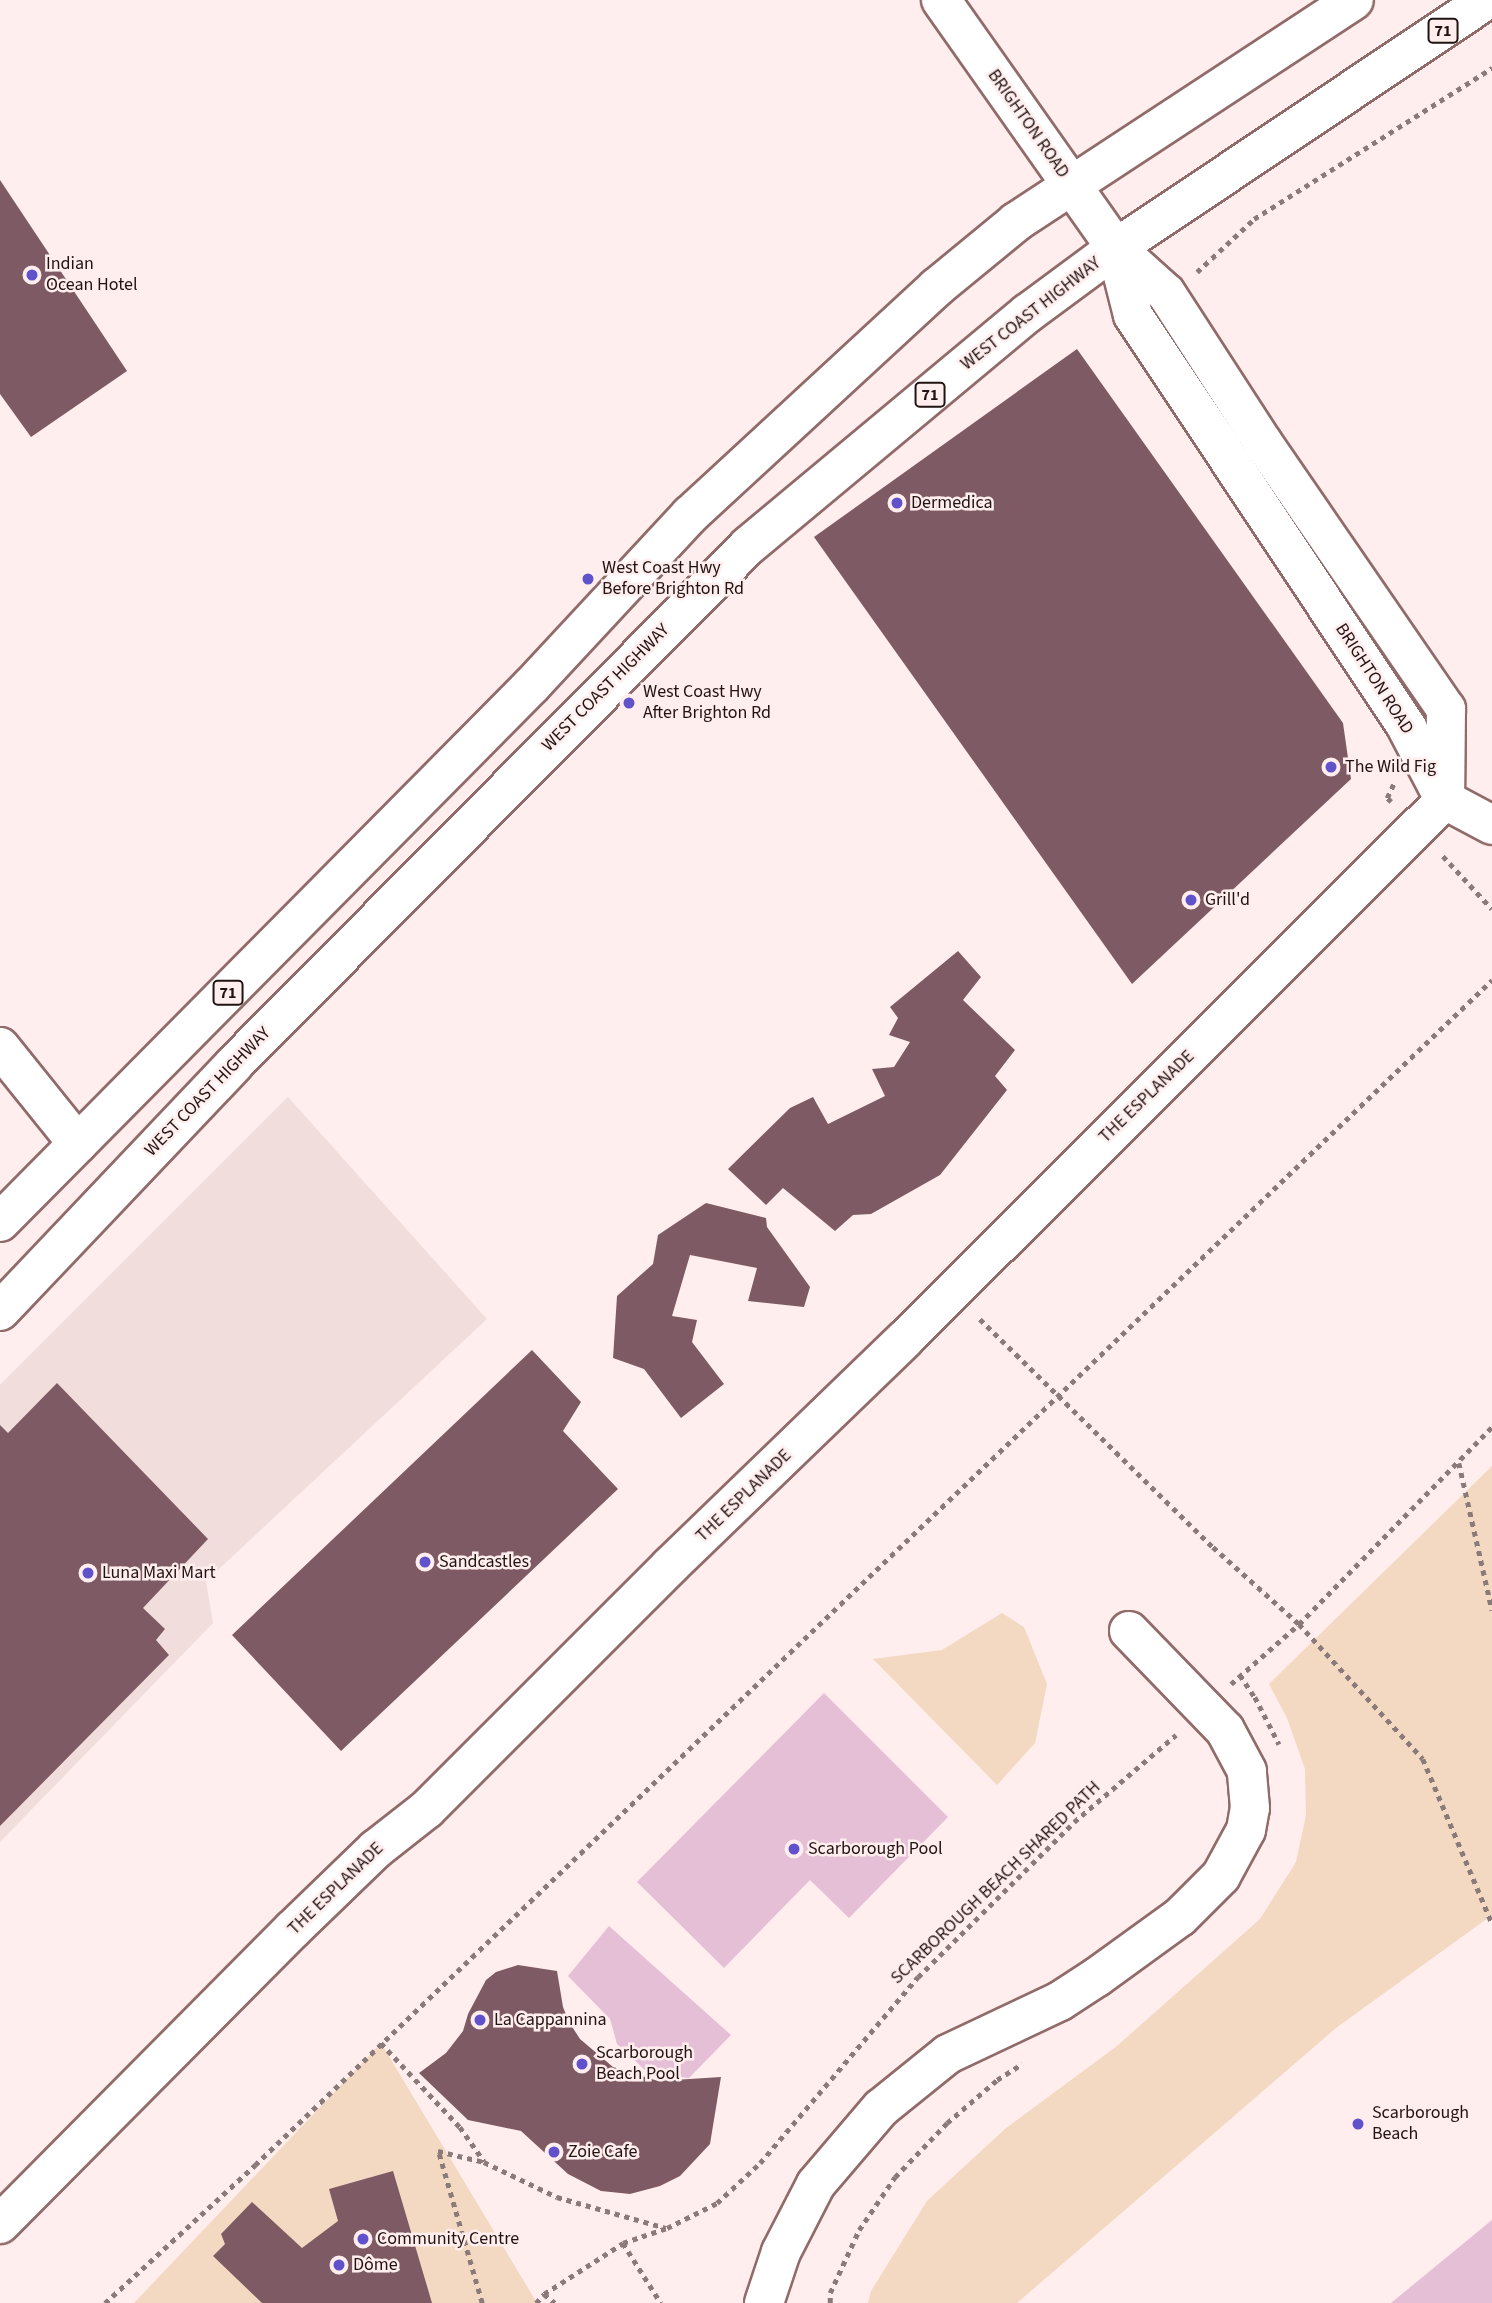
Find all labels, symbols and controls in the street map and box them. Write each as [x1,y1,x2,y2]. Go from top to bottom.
road number: 71 [1427,19,1459,44]
street label: BRIGHTON ROAD [983,66,1073,182]
street label: WEST COAST HIGHWAY [957,253,1105,375]
place label: Indian Ocean Hotel [46,254,138,296]
marker: Indian Ocean Hotel [24,267,40,283]
road number: 71 [914,382,946,408]
place label: Dermedica [911,492,993,514]
marker: Dermedica [889,495,905,511]
place label: West Coast Hwy Before Brighton Rd [602,558,744,600]
marker: West Coast Hwy Before Brighton Rd [580,571,596,587]
street label: WEST COAST HIGHWAY [538,620,674,756]
street label: BRIGHTON ROAD [1330,620,1418,738]
place label: West Coast Hwy After Brighton Rd [643,682,771,724]
marker: West Coast Hwy After Brighton Rd [621,695,637,711]
place label: The Wild Fig [1345,756,1436,778]
marker: The Wild Fig [1323,759,1339,775]
place label: Grill'd [1205,889,1250,911]
marker: Grill'd [1183,892,1199,908]
road number: 71 [212,981,244,1006]
street label: WEST COAST HIGHWAY [141,1023,275,1161]
street label: THE ESPLANADE [1095,1046,1199,1148]
street label: THE ESPLANADE [692,1445,796,1547]
place label: Sandcastles [439,1551,529,1573]
marker: Sandcastles [417,1554,433,1570]
place label: Luna Maxi Mart [102,1562,216,1584]
marker: Luna Maxi Mart [80,1565,96,1581]
street label: SCARBOROUGH BEACH SHARED PATH [887,1777,1105,1989]
street label: THE ESPLANADE [284,1838,388,1940]
place label: Scarborough Pool [808,1838,943,1860]
marker: Scarborough Pool [786,1841,802,1857]
place label: La Cappannina [494,2009,607,2031]
marker: La Cappannina [472,2012,488,2028]
place label: Scarborough Beach Pool [596,2043,693,2086]
marker: Scarborough Beach Pool [574,2056,590,2072]
place label: Scarborough Beach [1372,2103,1469,2146]
marker: Scarborough Beach [1350,2116,1366,2132]
place label: Zoie Cafe [568,2141,637,2163]
marker: Zoie Cafe [546,2144,562,2160]
place label: Community Centre [377,2228,519,2250]
marker: Community Centre [355,2231,371,2247]
place label: Dôme [353,2254,398,2276]
marker: Dôme [331,2257,347,2273]

